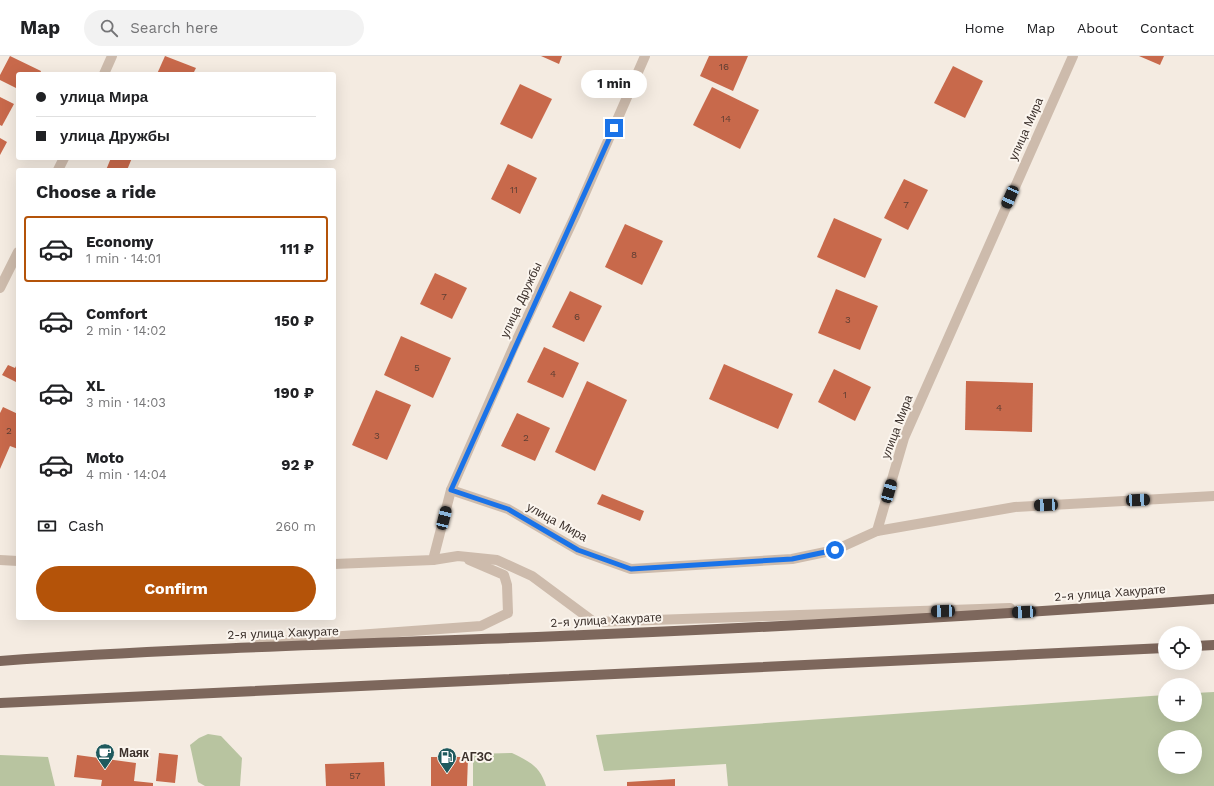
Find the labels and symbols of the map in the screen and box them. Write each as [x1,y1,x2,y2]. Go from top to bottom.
house number: 16 [719,61,729,72]
callout: 1 min [581,70,647,98]
street label: улица Мира [1006,95,1046,163]
house number: 14 [721,113,731,124]
route end [605,119,623,137]
house number: 11 [510,184,518,195]
car [1000,184,1020,210]
house number: 7 [903,199,909,210]
house number: 8 [631,249,637,260]
street label: улица Дружбы [497,260,545,340]
house number: 7 [441,291,447,302]
house number: 6 [574,311,580,322]
house number: 3 [845,314,851,325]
house number: 5 [414,362,420,373]
house number: 4 [550,368,556,379]
house number: 1 [843,389,847,400]
street label: улица Мира [878,393,916,461]
house number: 4 [996,402,1002,413]
house number: 2 [6,425,12,436]
house number: 3 [374,430,380,441]
house number: 2 [523,432,529,443]
car [880,478,898,504]
car [1126,493,1150,507]
car [1034,498,1058,512]
street label: улица Мира [524,500,590,545]
car [435,505,453,531]
route start [826,541,844,559]
street label: 2-я улица Хакурате [1054,582,1166,604]
car [931,605,955,617]
car [1012,605,1036,619]
street label: 2-я улица Хакурате [550,610,662,630]
street label: 2-я улица Хакурате [227,624,339,642]
cafe icon: Маяк [94,742,116,770]
place label: Маяк [119,746,150,760]
fuel station icon: АГЗС [436,746,458,774]
place label: АГЗС [461,750,493,764]
house number: 57 [349,770,361,781]

